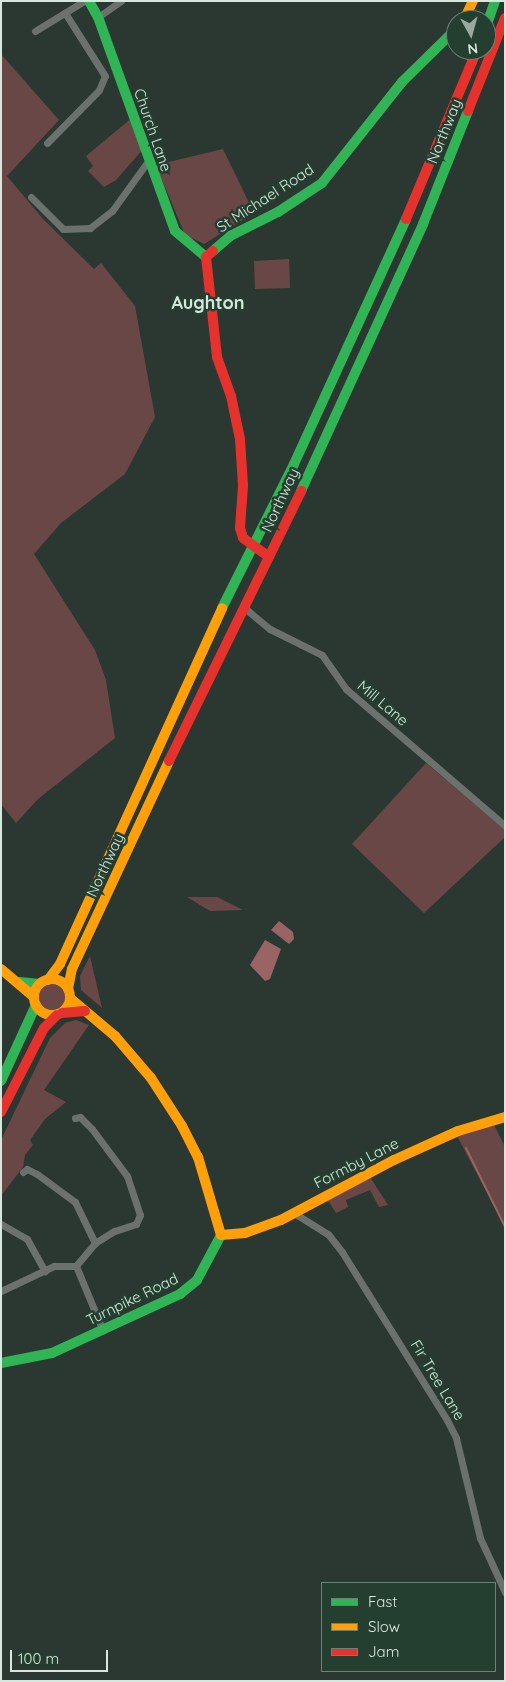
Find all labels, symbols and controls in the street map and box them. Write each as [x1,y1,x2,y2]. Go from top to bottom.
north arrow [446,10,496,60]
text: N [467,39,479,58]
street label: Church Lane [130,86,176,174]
street label: Northway [423,96,465,166]
street label: St Michael Road [213,160,317,236]
district label: Aughton [172,292,244,314]
street label: Northway [257,465,303,535]
street label: Mill Lane [354,677,412,729]
street label: Northway [82,830,128,900]
street label: Formby Lane [311,1134,401,1192]
street label: Turnpike Road [83,1269,181,1329]
street label: Fir Tree Lane [407,1337,469,1423]
legend [321,1582,496,1672]
text: Fast [368,1592,397,1611]
text: Slow [368,1617,400,1636]
scale bar [12,1640,110,1672]
text: Jam [368,1642,399,1661]
text: 100 m [18,1649,59,1668]

